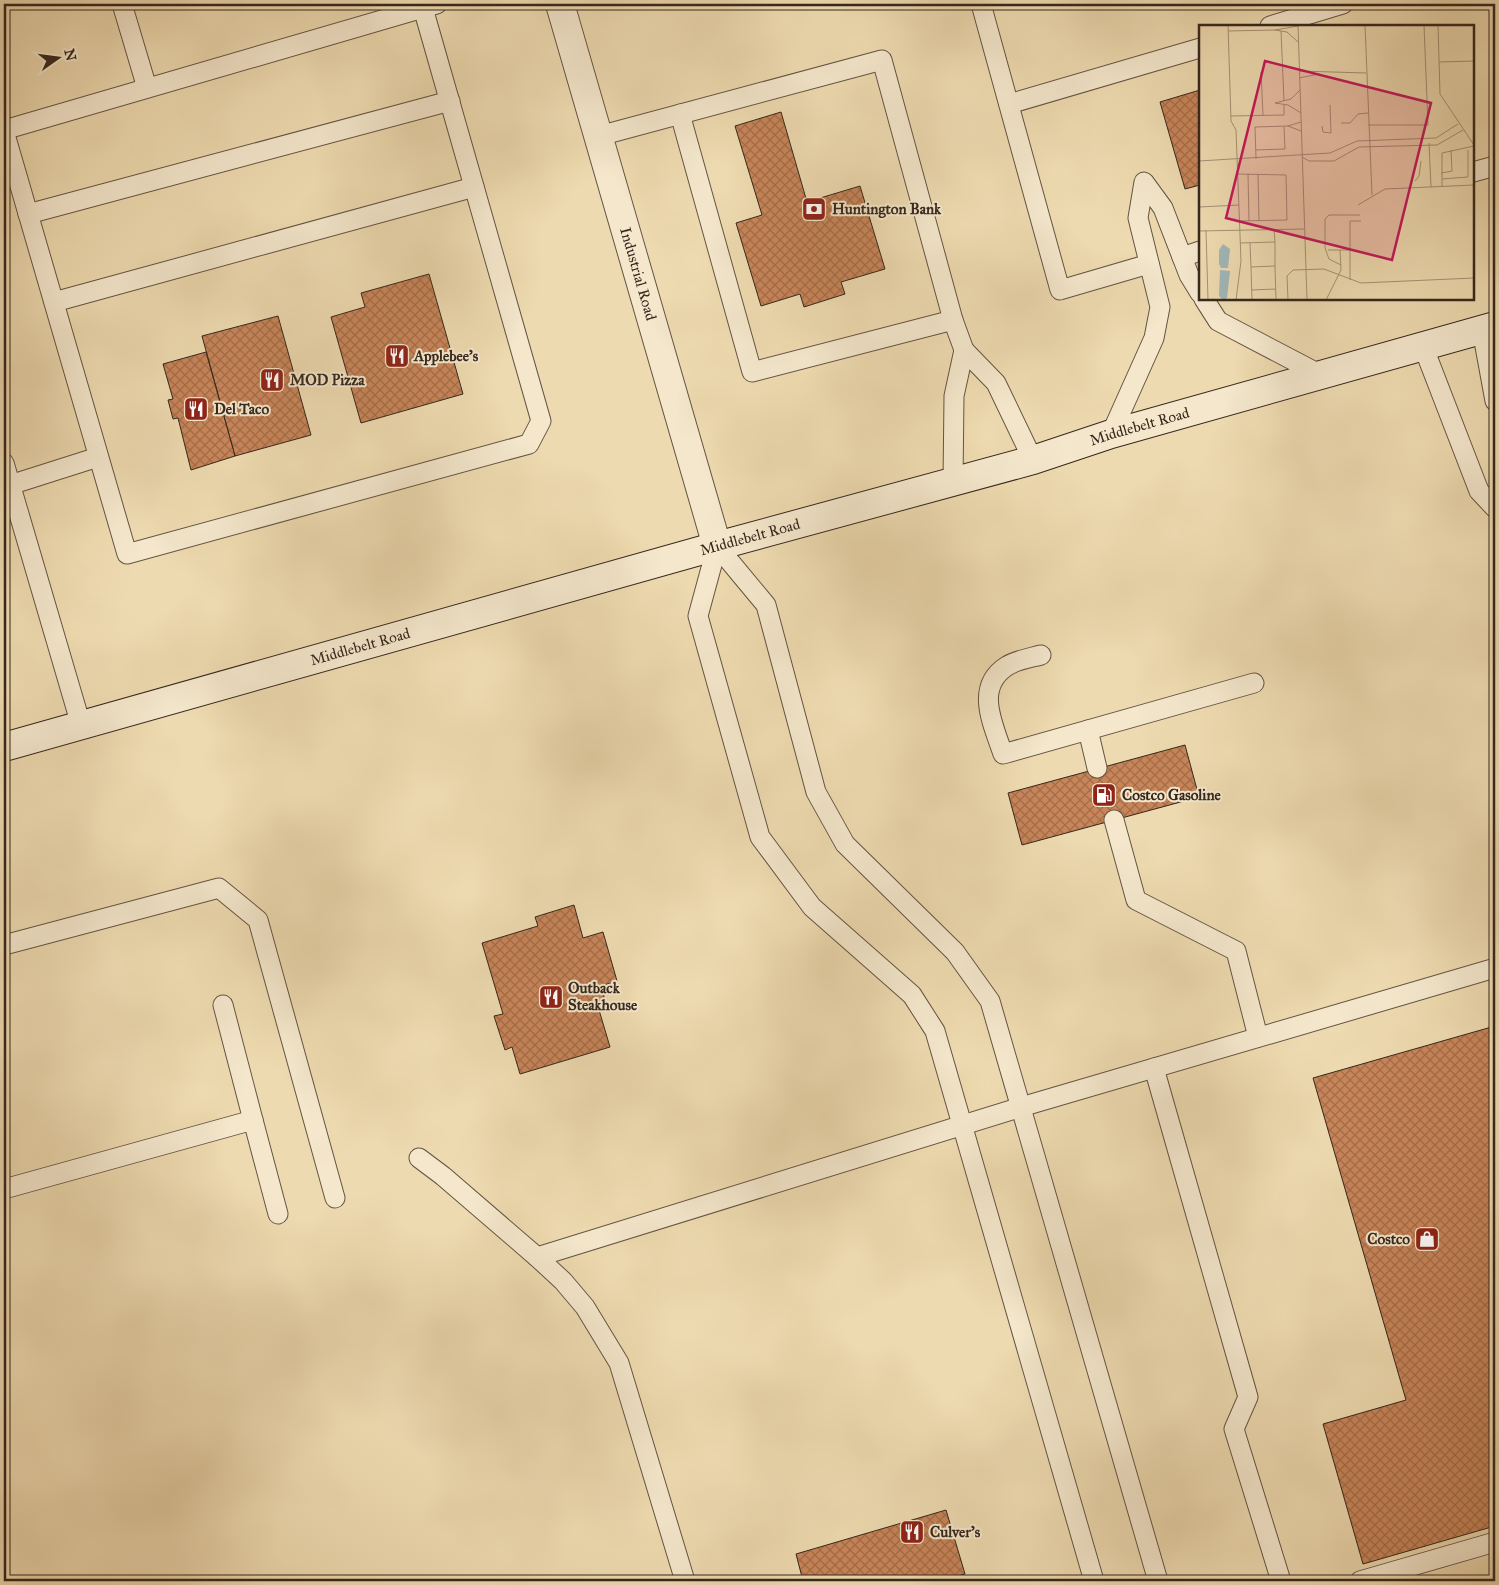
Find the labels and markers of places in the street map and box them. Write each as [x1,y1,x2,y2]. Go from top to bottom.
bank icon: Huntington Bank [801,196,827,222]
place label: Huntington Bank [832,200,942,219]
restaurant icon: Applebee's [384,343,410,369]
place label: Applebee's [413,347,479,366]
restaurant icon: MOD Pizza [259,367,285,393]
place label: MOD Pizza [290,371,365,389]
restaurant icon: Del Taco [183,396,209,422]
place label: Del Taco [214,400,269,418]
fuel station icon: Costco Gasoline [1091,782,1117,808]
place label: Costco Gasoline [1122,786,1222,804]
place label: Outback Steakhouse [568,979,638,1014]
restaurant icon: Outback Steakhouse [538,984,564,1010]
shop icon: Costco [1414,1226,1440,1252]
place label: Costco [1367,1230,1410,1248]
restaurant icon: Culver's [899,1519,925,1545]
place label: Culver's [930,1523,981,1541]

